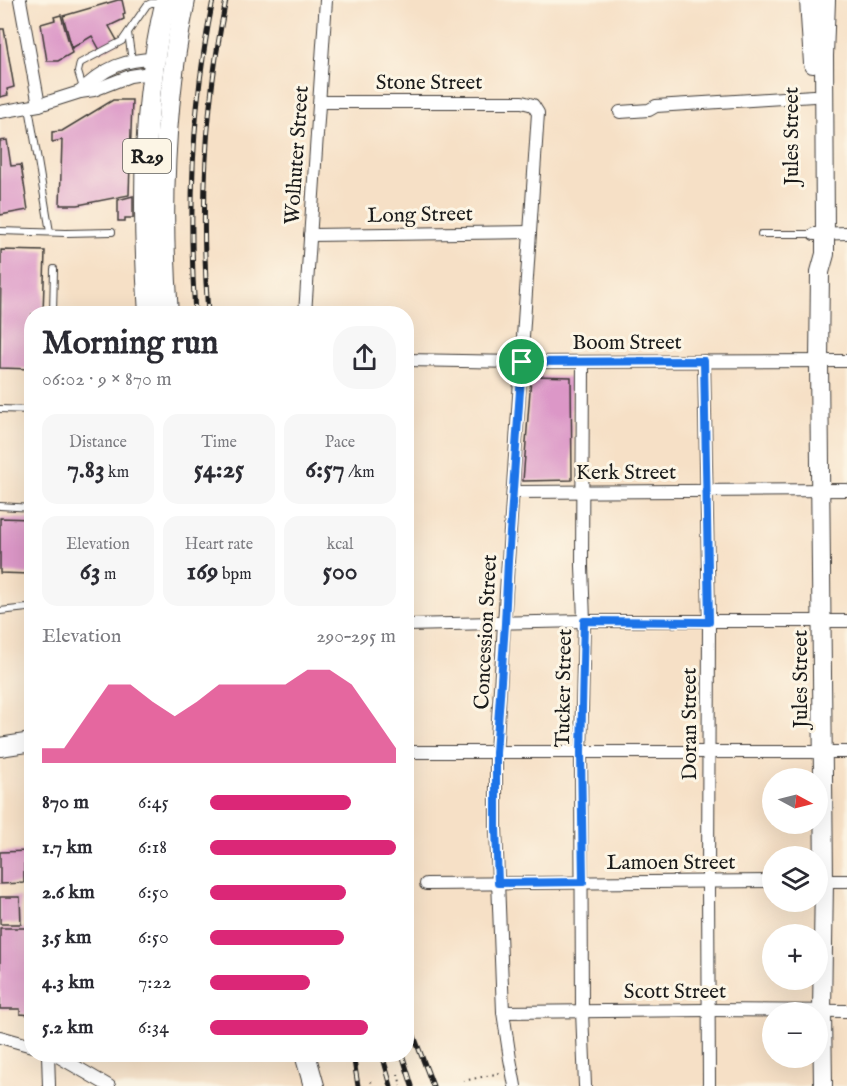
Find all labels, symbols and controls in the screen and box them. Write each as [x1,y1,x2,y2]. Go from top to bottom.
street label: Stone Street [376,70,482,97]
street label: Wolhuter Street [279,85,316,225]
street label: Jules Street [779,87,806,187]
road number: R29 [123,139,171,173]
street label: Long Street [367,201,473,230]
text: Morning run [42,323,218,365]
button: share [333,326,396,389]
street label: Boom Street [572,330,682,357]
pin [496,336,547,387]
icon: arrive [505,345,538,378]
text: 06:02 · 9 × 870 m [42,367,172,392]
text: Distance [69,433,127,453]
text: Time [201,433,237,453]
text: Pace [325,433,355,453]
text: 7.83 [67,453,105,486]
text: 54:25 [194,453,244,486]
text: 6:57 [305,453,345,486]
street label: Kerk Street [576,460,676,487]
text: km [105,463,129,483]
text: /km [345,463,375,483]
text: Elevation [66,535,130,555]
text: Heart rate [185,535,253,555]
text: kcal [327,535,353,555]
street label: Concession Street [469,554,504,710]
text: 63 [80,555,100,588]
text: 169 [186,555,218,588]
text: 500 [323,555,357,588]
text: m [100,565,116,585]
text: bpm [218,565,252,585]
text: Elevation [42,624,121,649]
text: 290–295 m [316,624,396,649]
street label: Tucker Street [550,629,579,748]
street label: Jules Street [788,630,815,730]
street label: Doran Street [677,668,704,780]
north arrow [762,768,828,834]
map controls [762,768,828,1068]
text: 870 m [42,790,89,815]
text: 6:45 [138,790,169,815]
text: 1.7 km [42,835,93,860]
text: 6:18 [138,835,167,860]
button: layers [762,846,828,912]
street label: Lamoen Street [606,850,736,877]
text: 2.6 km [42,880,95,905]
text: 6:50 [138,880,169,905]
button: + [762,924,828,990]
text: 3.5 km [42,925,92,950]
text: 6:50 [138,925,169,950]
text: 4.3 km [42,970,95,995]
text: 7:22 [138,970,171,995]
street label: Scott Street [624,979,726,1006]
button: − [762,1002,828,1068]
text: 5.2 km [42,1015,93,1040]
text: 6:34 [138,1015,169,1040]

